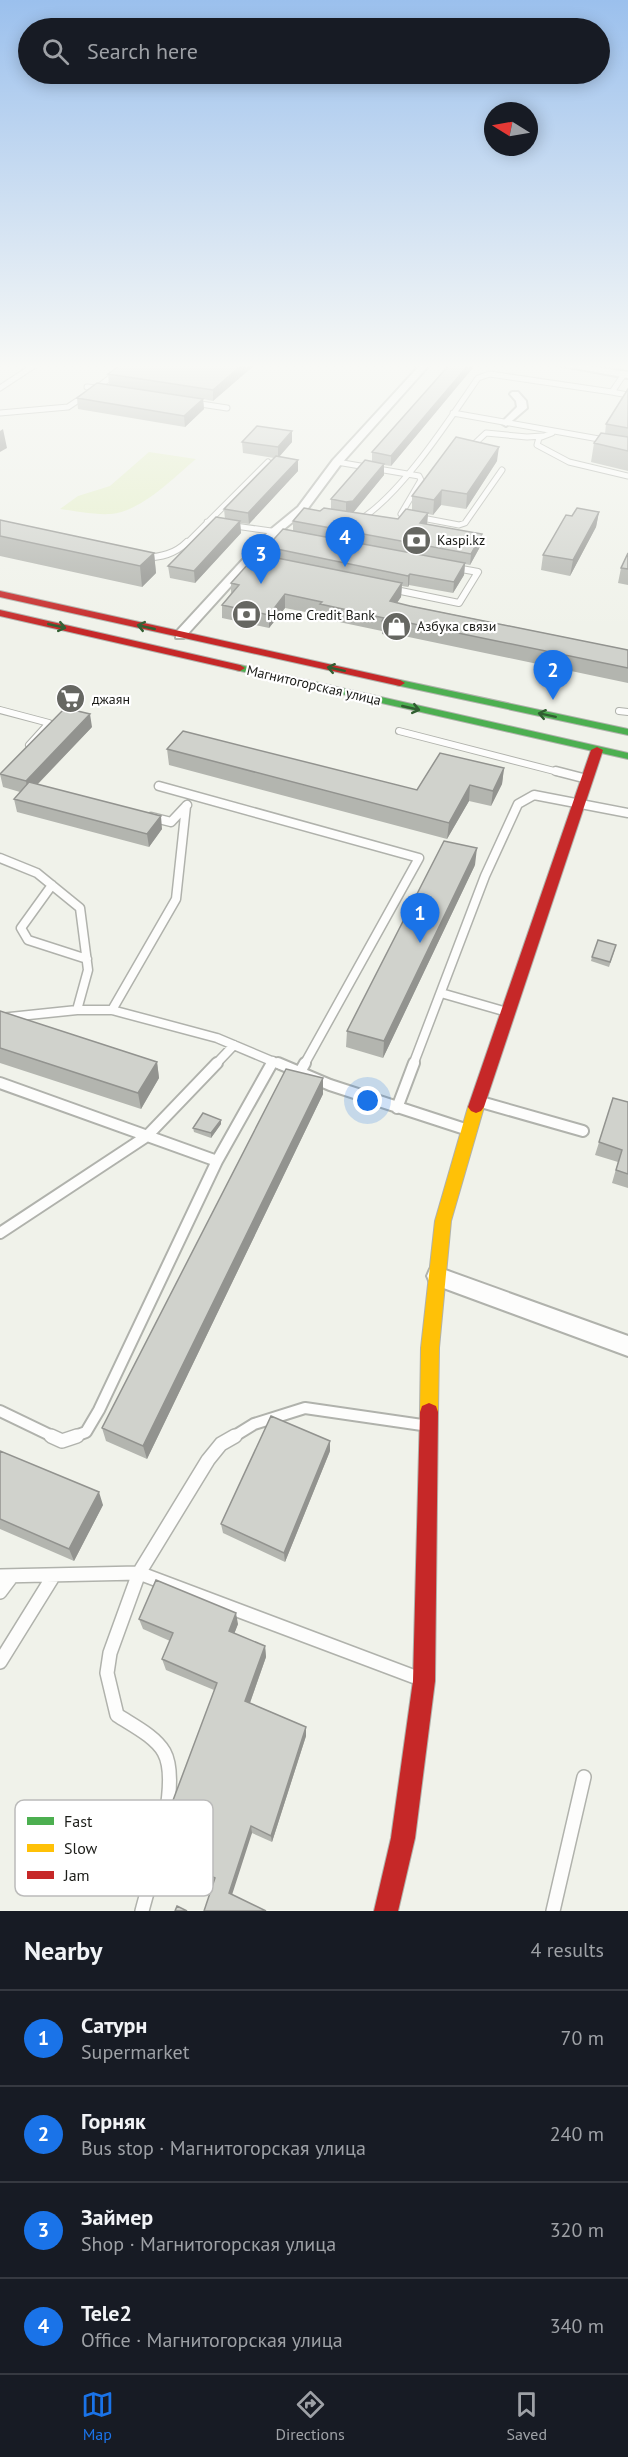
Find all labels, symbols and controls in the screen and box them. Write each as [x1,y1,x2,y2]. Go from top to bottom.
search box [18,18,610,84]
icon: search [39,35,72,68]
text: Search here [87,37,198,65]
north arrow [484,102,538,156]
pin: 4 [326,518,364,567]
bank icon: Kaspi.kz [400,524,432,556]
place label: Kaspi.kz [437,531,485,549]
pin: 3 [242,534,280,584]
bank icon: Home Credit Bank [230,599,262,631]
place label: Home Credit Bank [267,606,375,624]
shop icon: Азбука связи [380,610,412,642]
place label: Азбука связи [417,617,496,635]
one-way arrow [47,621,66,633]
one-way arrow [136,621,155,633]
pin: 2 [534,650,572,700]
street label: Магнитогорская улица [245,661,383,709]
one-way arrow [327,663,346,674]
supermarket icon: джаян [55,683,87,715]
place label: джаян [92,690,130,708]
one-way arrow [401,702,420,714]
one-way arrow [538,709,557,720]
pin: 1 [400,894,440,943]
your location [353,1086,382,1115]
legend [15,1800,213,1896]
text: Fast [64,1811,93,1831]
text: Slow [64,1838,98,1858]
text: Jam [63,1865,90,1885]
text: Nearby [24,1934,102,1967]
text: 4 results [531,1937,604,1963]
text: Сатурн [81,2011,147,2039]
text: 1 [38,2025,49,2051]
text: 70 m [561,2025,604,2051]
text: Supermarket [81,2039,189,2065]
text: Горняк [81,2107,146,2135]
text: 2 [38,2121,49,2147]
text: 240 m [550,2121,604,2147]
text: Bus stop · Магнитогорская улица [81,2135,366,2161]
text: Займер [81,2203,153,2231]
text: 3 [38,2217,49,2243]
text: 320 m [550,2217,604,2243]
text: Shop · Магнитогорская улица [81,2231,336,2257]
text: Tele2 [81,2299,132,2327]
text: 4 [38,2313,49,2339]
text: 340 m [550,2313,604,2339]
text: Office · Магнитогорская улица [81,2327,343,2353]
tab: Map [81,2388,114,2444]
tab: Directions [276,2388,345,2444]
tab: Saved [506,2388,547,2444]

